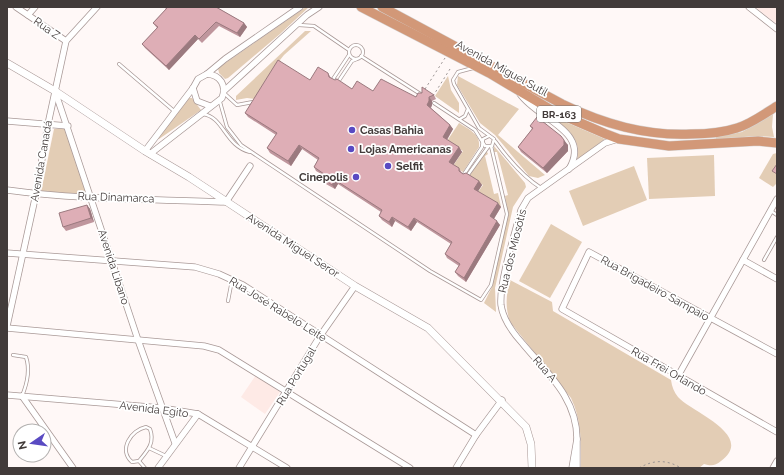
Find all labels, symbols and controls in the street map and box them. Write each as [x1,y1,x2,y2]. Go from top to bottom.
street label: Rua Z [31,15,63,42]
street label: Avenida Miguel Sutil [453,38,550,99]
road number: BR-163 [537,106,581,122]
street label: Avenida Canadá [28,119,55,203]
place label: Casas Bahia [360,124,423,137]
marker: Casas Bahia [347,125,357,135]
place label: Lojas Americanas [359,143,452,156]
marker: Lojas Americanas [346,144,356,154]
place label: Selfit [396,160,424,173]
marker: Selfit [383,161,393,171]
place label: Cinepolis [299,171,349,184]
marker: Cinepolis [351,172,361,182]
street label: Rua Dinamarca [77,190,155,205]
street label: Rua dos Miosótis [496,208,529,294]
street label: Avenida Miguel Seror [244,211,342,280]
street label: Avenida Libano [95,228,132,307]
street label: Rua Brigadeiro Sampaio [598,253,712,324]
street label: Rua José Rabelo Leite [227,274,329,345]
street label: Rua Portugal [274,345,319,408]
street label: Rua Frei Orlando [629,345,709,398]
street label: Rua A [530,354,560,385]
street label: Avenida Egito [119,399,190,420]
north arrow [12,423,52,463]
text: N [15,440,30,451]

